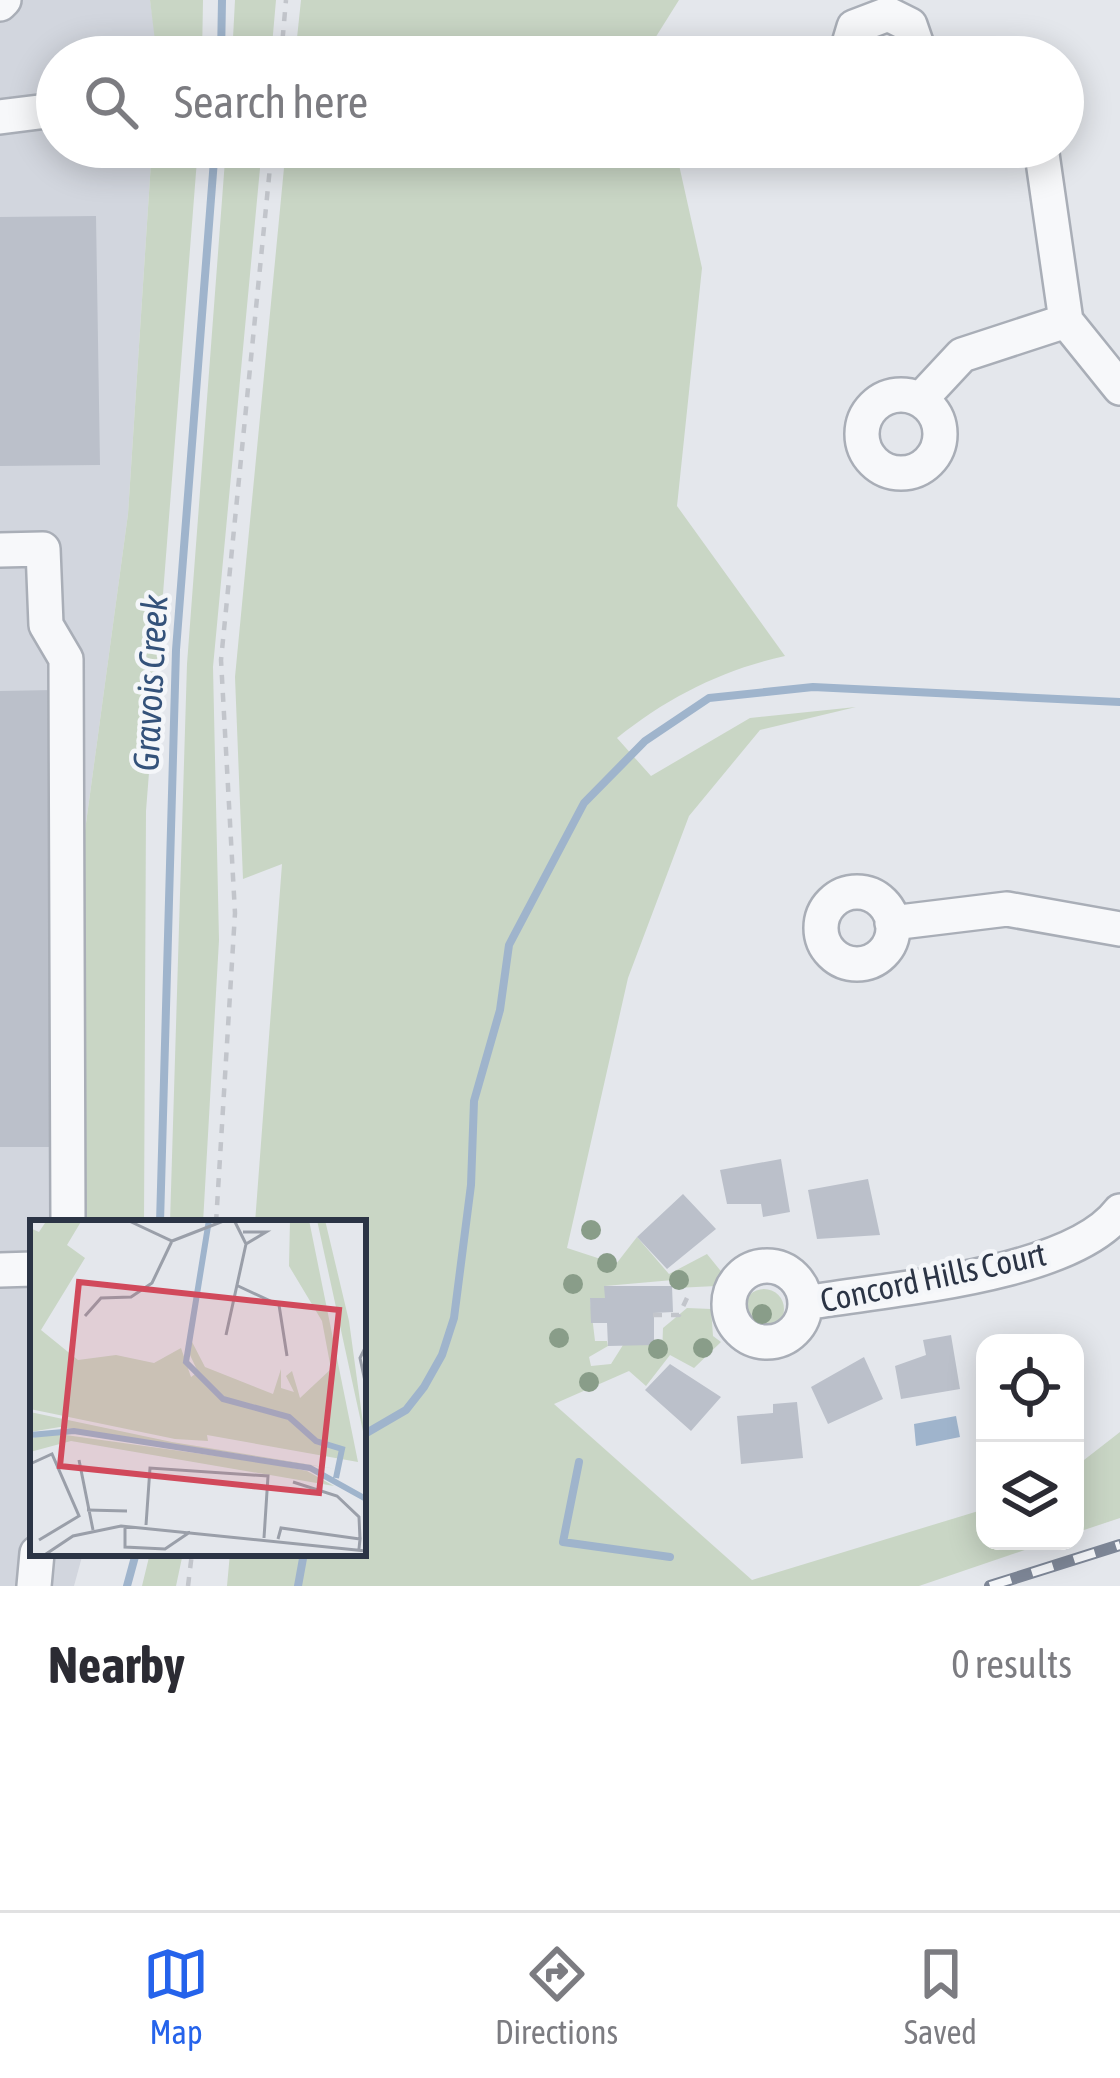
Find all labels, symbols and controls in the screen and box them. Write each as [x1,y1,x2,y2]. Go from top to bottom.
search box [36,36,1084,168]
icon: search [78,69,144,135]
text: Search here [174,76,368,128]
water label: Gravois Creek [124,593,176,772]
inset map [30,1220,366,1556]
street label: Concord Hills Court [817,1235,1049,1319]
map controls [976,1334,1084,1550]
button: locate [976,1334,1084,1442]
button: layers [976,1442,1084,1550]
text: Nearby [48,1635,185,1694]
text: 0 results [951,1642,1072,1686]
tab: Map [143,1941,209,2051]
tab: Directions [495,1941,618,2051]
tab: Saved [904,1941,977,2051]

